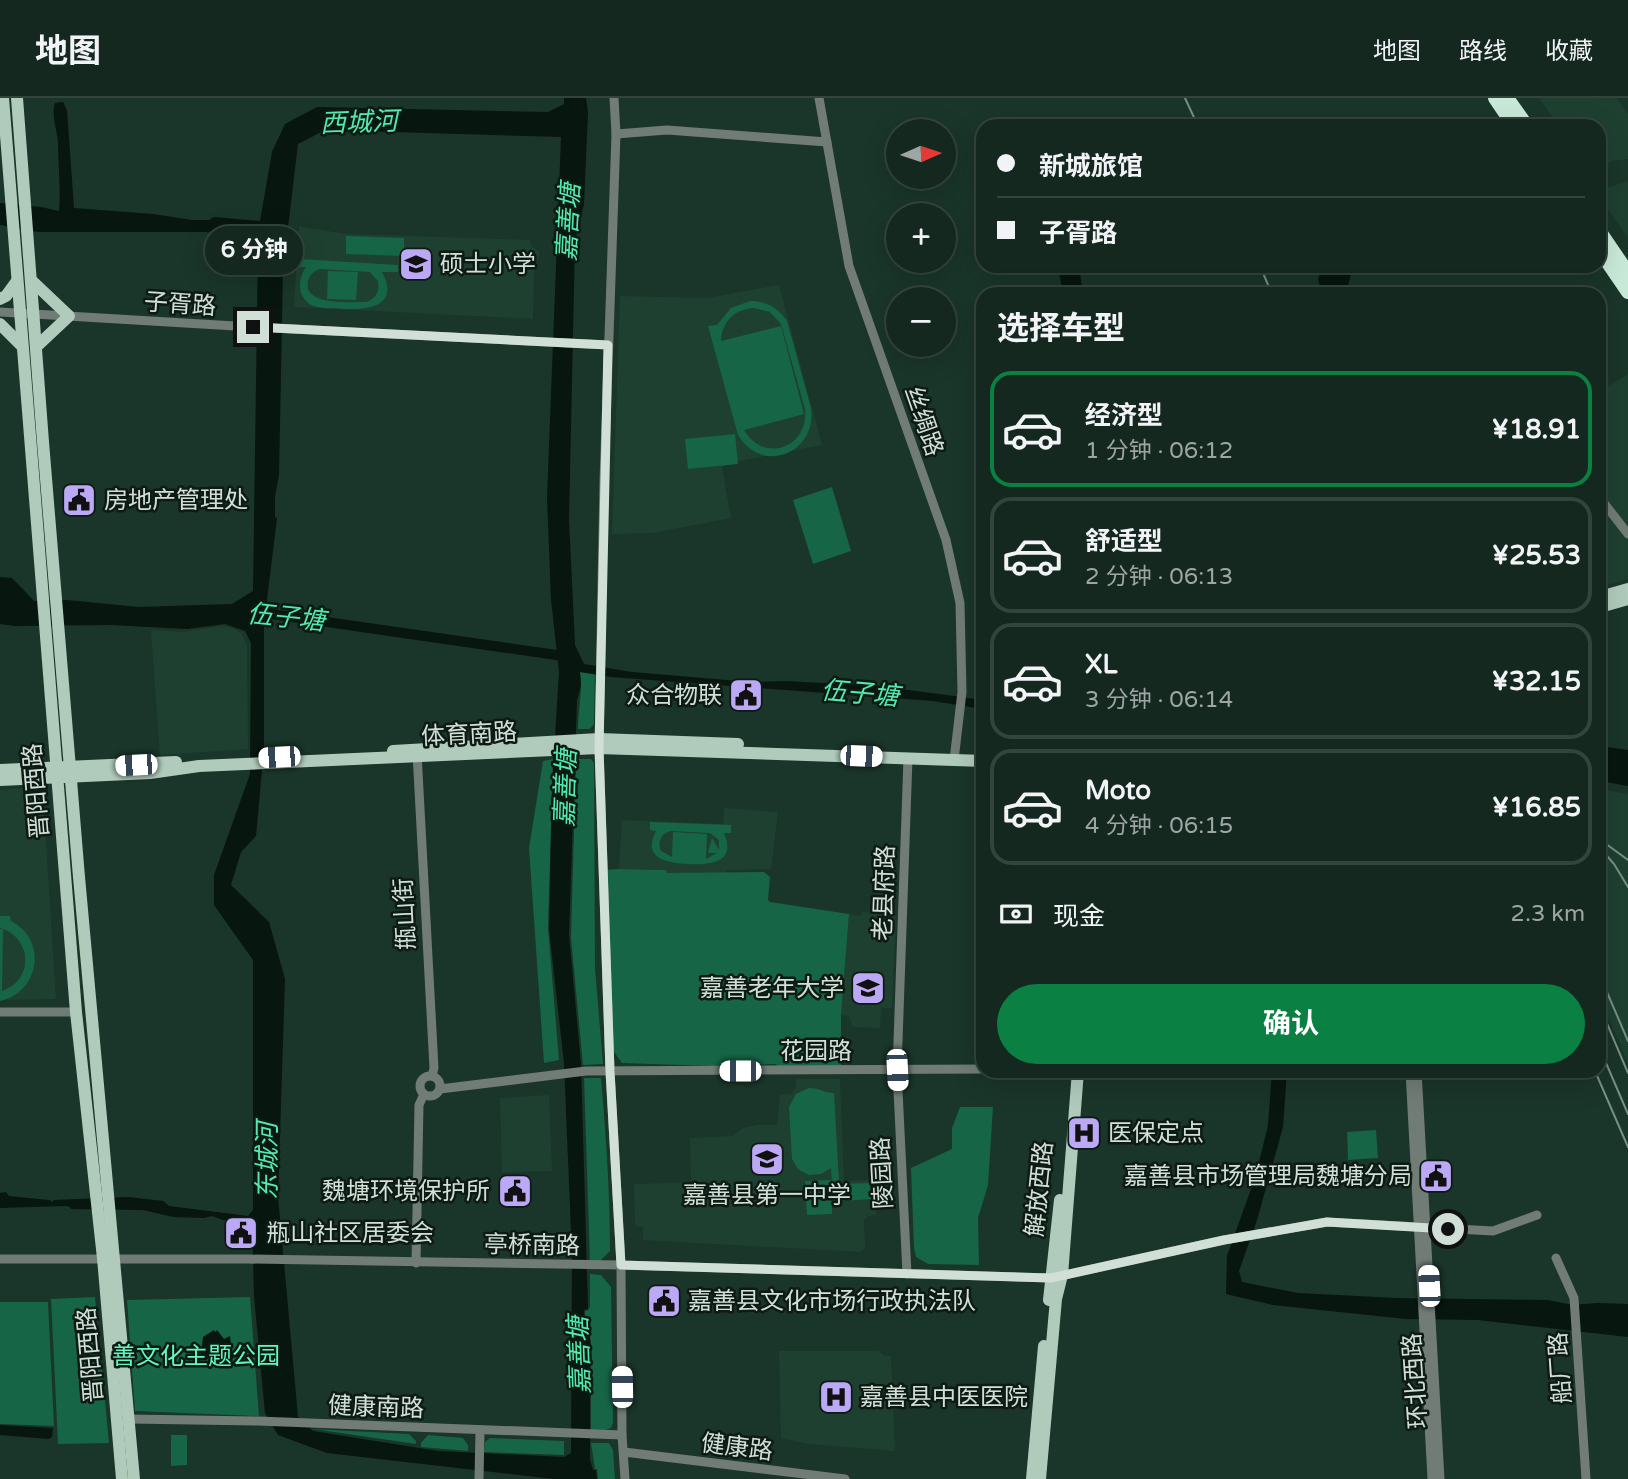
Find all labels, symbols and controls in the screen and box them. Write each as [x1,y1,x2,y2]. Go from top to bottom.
text: 地图 [35,32,101,71]
text: 地图 [1373,37,1421,66]
text: 路线 [1459,37,1507,66]
text: 收藏 [1545,37,1593,66]
water label: 西城河 [319,105,404,139]
north arrow [886,119,956,189]
map controls [886,119,956,357]
text: 新城旅馆 [1039,151,1143,182]
water label: 嘉善塘 [551,178,586,262]
button: + [886,203,956,273]
text: 子胥路 [1039,218,1117,249]
callout: 6 分钟 [204,226,302,274]
text: 6 分钟 [221,236,287,264]
school or university icon: 硕士小学 [397,245,435,283]
place label: 硕士小学 [440,250,536,279]
button: − [886,287,956,357]
street label: 子胥路 [143,288,217,321]
text: 选择车型 [997,310,1125,348]
route end [237,311,269,343]
street label: 丝绸路 [898,382,949,460]
icon: car [1001,398,1064,461]
text: 经济型 [1085,400,1163,431]
text: ¥18.91 [1492,414,1581,445]
text: 1 分钟 · 06:12 [1085,437,1233,465]
public building icon: 房地产管理处 [60,481,98,519]
place label: 房地产管理处 [104,486,248,515]
icon: car [1001,524,1064,587]
text: 舒适型 [1085,526,1163,557]
text: ¥25.53 [1492,540,1581,571]
text: 2 分钟 · 06:13 [1085,563,1233,591]
water label: 伍子塘 [246,598,330,637]
text: XL [1085,649,1117,680]
icon: car [1001,650,1064,713]
text: ¥32.15 [1492,666,1581,697]
water label: 伍子塘 [820,675,904,713]
public building icon: 众合物联 [727,676,765,714]
place label: 众合物联 [626,681,722,710]
text: 3 分钟 · 06:14 [1085,686,1233,714]
street label: 体育南路 [420,718,518,751]
street label: 晋阳西路 [18,742,55,840]
car [258,745,301,769]
water label: 嘉善塘 [549,745,582,828]
car [840,745,883,767]
car [115,753,158,777]
text: Moto [1085,775,1151,806]
icon: car [1001,776,1064,839]
text: ¥16.85 [1492,792,1581,823]
text: 4 分钟 · 06:15 [1085,812,1233,840]
street label: 老县府路 [868,845,901,941]
street label: 甁山街 [389,877,422,951]
icon: cash [997,895,1035,933]
text: 2.3 km [1511,900,1585,928]
text: 现金 [1053,901,1105,932]
school or university icon: 嘉善老年大学 [849,969,887,1007]
place label: 嘉善老年大学 [700,974,844,1003]
button: 确认 [997,984,1585,1064]
street label: 花园路 [780,1037,852,1066]
car [886,1048,909,1092]
car [720,1061,762,1082]
hospital icon: 医保定点 [1065,1114,1103,1152]
water label: 东城河 [252,1117,283,1200]
place label: 医保定点 [1108,1119,1204,1148]
street label: 陵园路 [866,1136,899,1210]
school or university icon: 嘉善县第一中学 [748,1140,786,1178]
street label: 解放西路 [1020,1140,1059,1238]
public building icon: 嘉善县市场管理局魏塘分局 [1417,1157,1455,1195]
place label: 嘉善县市场管理局魏塘分局 [1124,1162,1412,1191]
public building icon: 魏塘环境保护所 [496,1172,534,1210]
place label: 魏塘环境保护所 [322,1177,490,1206]
place label: 嘉善县第一中学 [683,1181,851,1210]
route start [1432,1213,1464,1245]
public building icon: 瓶山社区居委会 [222,1214,260,1252]
place label: 瓶山社区居委会 [266,1219,434,1248]
street label: 亭桥南路 [484,1230,580,1261]
car [1418,1264,1441,1308]
public building icon: 嘉善县文化市场行政执法队 [645,1282,683,1320]
place label: 嘉善县文化市场行政执法队 [688,1287,976,1316]
street label: 晋阳西路 [72,1306,109,1404]
water label: 嘉善塘 [563,1311,596,1395]
street label: 船厂路 [1544,1331,1577,1405]
street label: 环北西路 [1398,1332,1433,1430]
park label: 善文化主题公园 [112,1342,280,1371]
car [612,1366,633,1408]
hospital icon: 嘉善县中医医院 [817,1378,855,1416]
place label: 嘉善县中医医院 [860,1383,1028,1412]
street label: 健康南路 [328,1391,424,1424]
street label: 健康路 [699,1429,774,1466]

